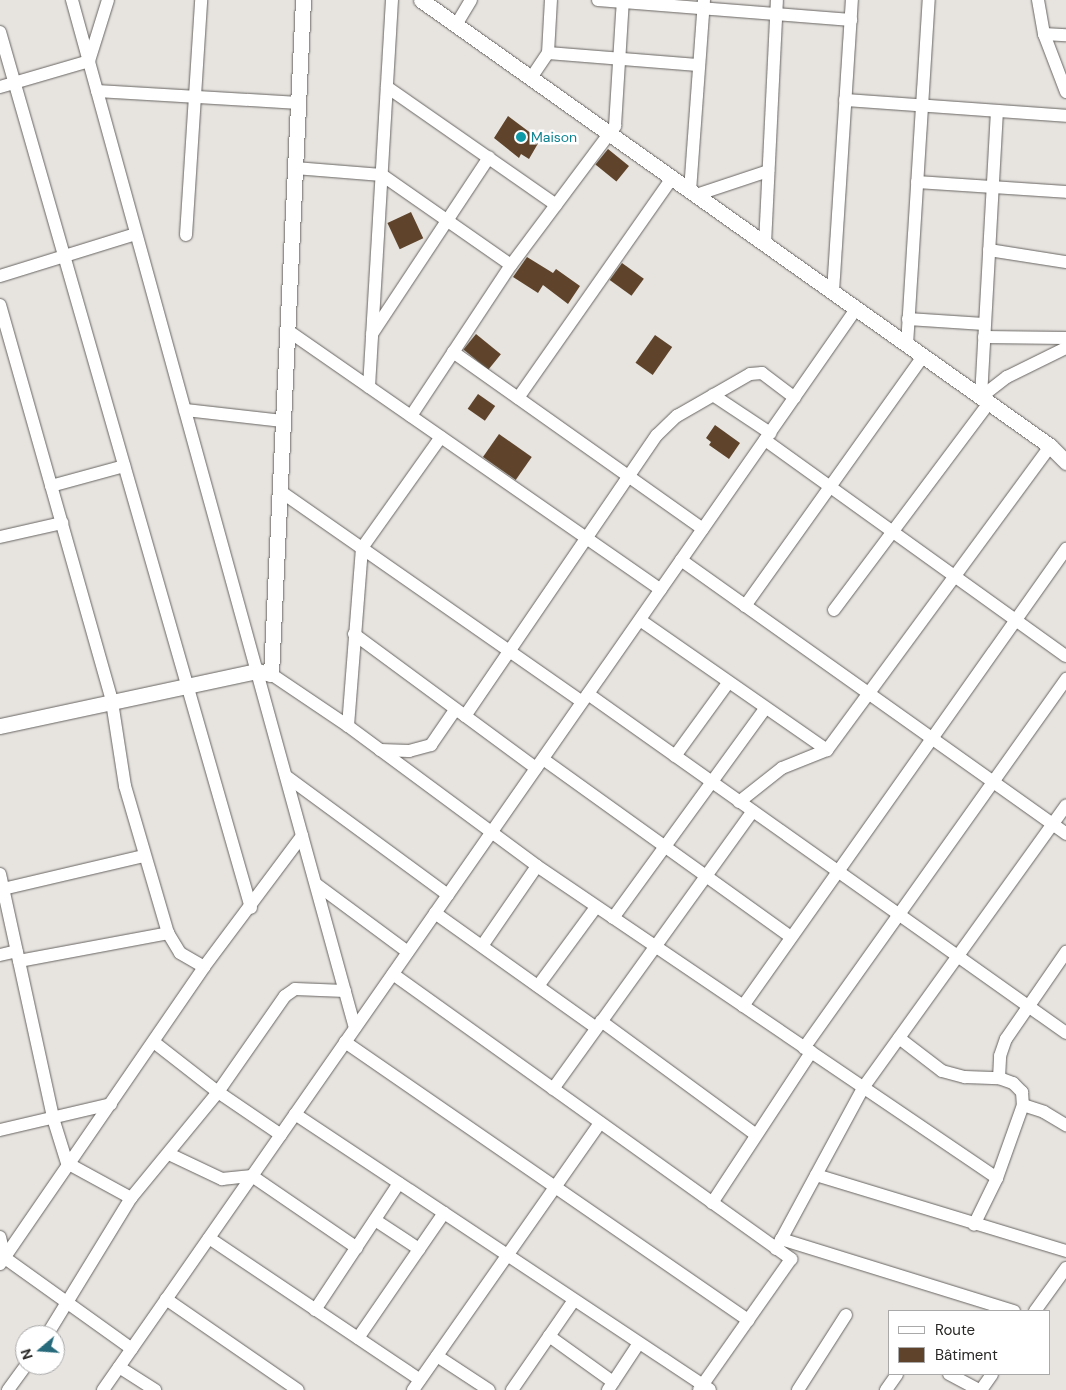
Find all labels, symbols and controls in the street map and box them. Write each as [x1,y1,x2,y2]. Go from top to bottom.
place label: Maison [531,129,577,145]
marker: Maison [515,131,527,143]
legend [888,1310,1051,1375]
text: Route [935,1320,975,1340]
north arrow [15,1325,65,1375]
text: Bâtiment [935,1345,998,1365]
text: N [17,1347,37,1362]

